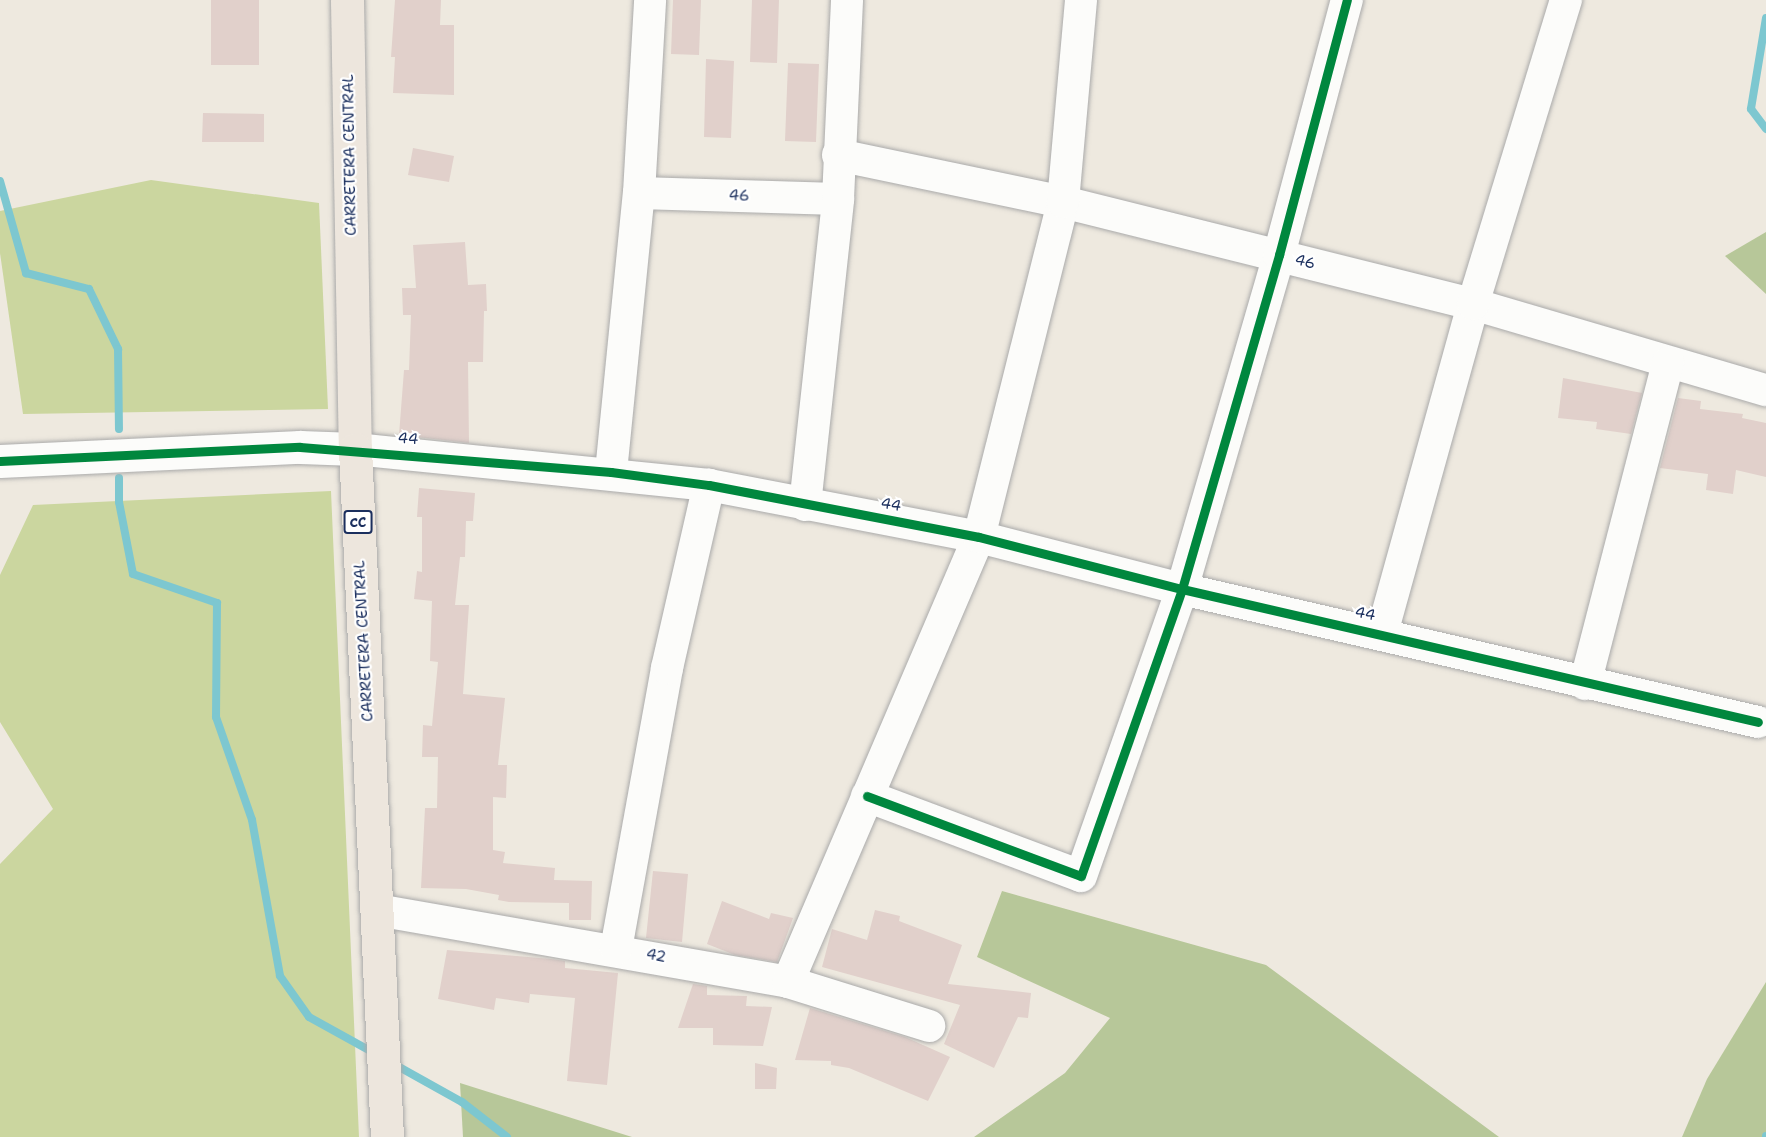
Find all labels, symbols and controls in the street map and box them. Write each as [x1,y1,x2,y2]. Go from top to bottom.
street label: CARRETERA CENTRAL [340,74,360,236]
street label: 46 [728,187,750,205]
street label: 46 [1293,251,1317,273]
street label: 44 [397,429,419,449]
street label: 44 [879,494,903,516]
road number: CC [343,511,373,533]
street label: CARRETERA CENTRAL [351,560,377,722]
street label: 44 [1353,603,1377,625]
street label: 42 [644,945,668,967]

